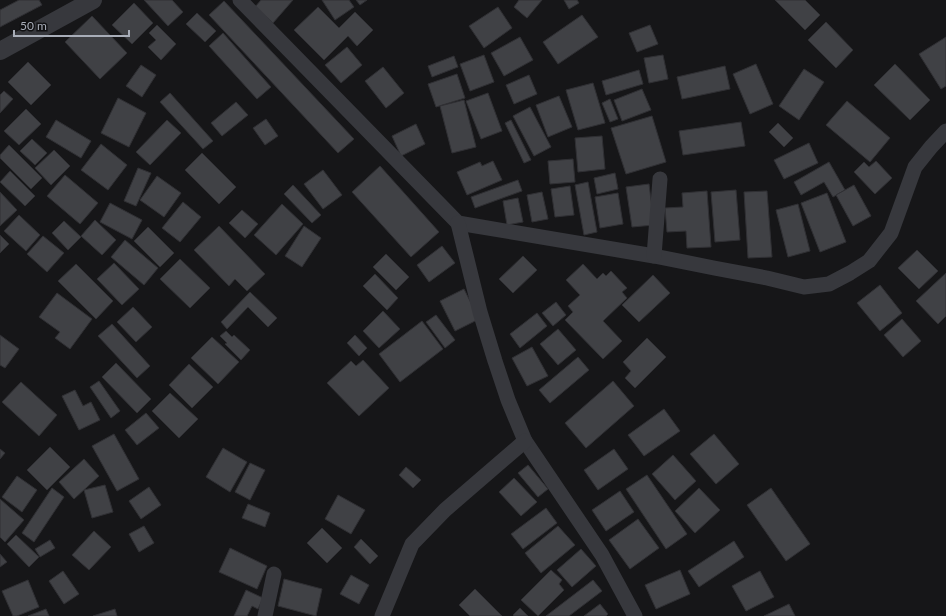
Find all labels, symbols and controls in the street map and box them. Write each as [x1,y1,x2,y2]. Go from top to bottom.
scale bar [14,12,129,38]
text: 50 m [20,18,47,33]

